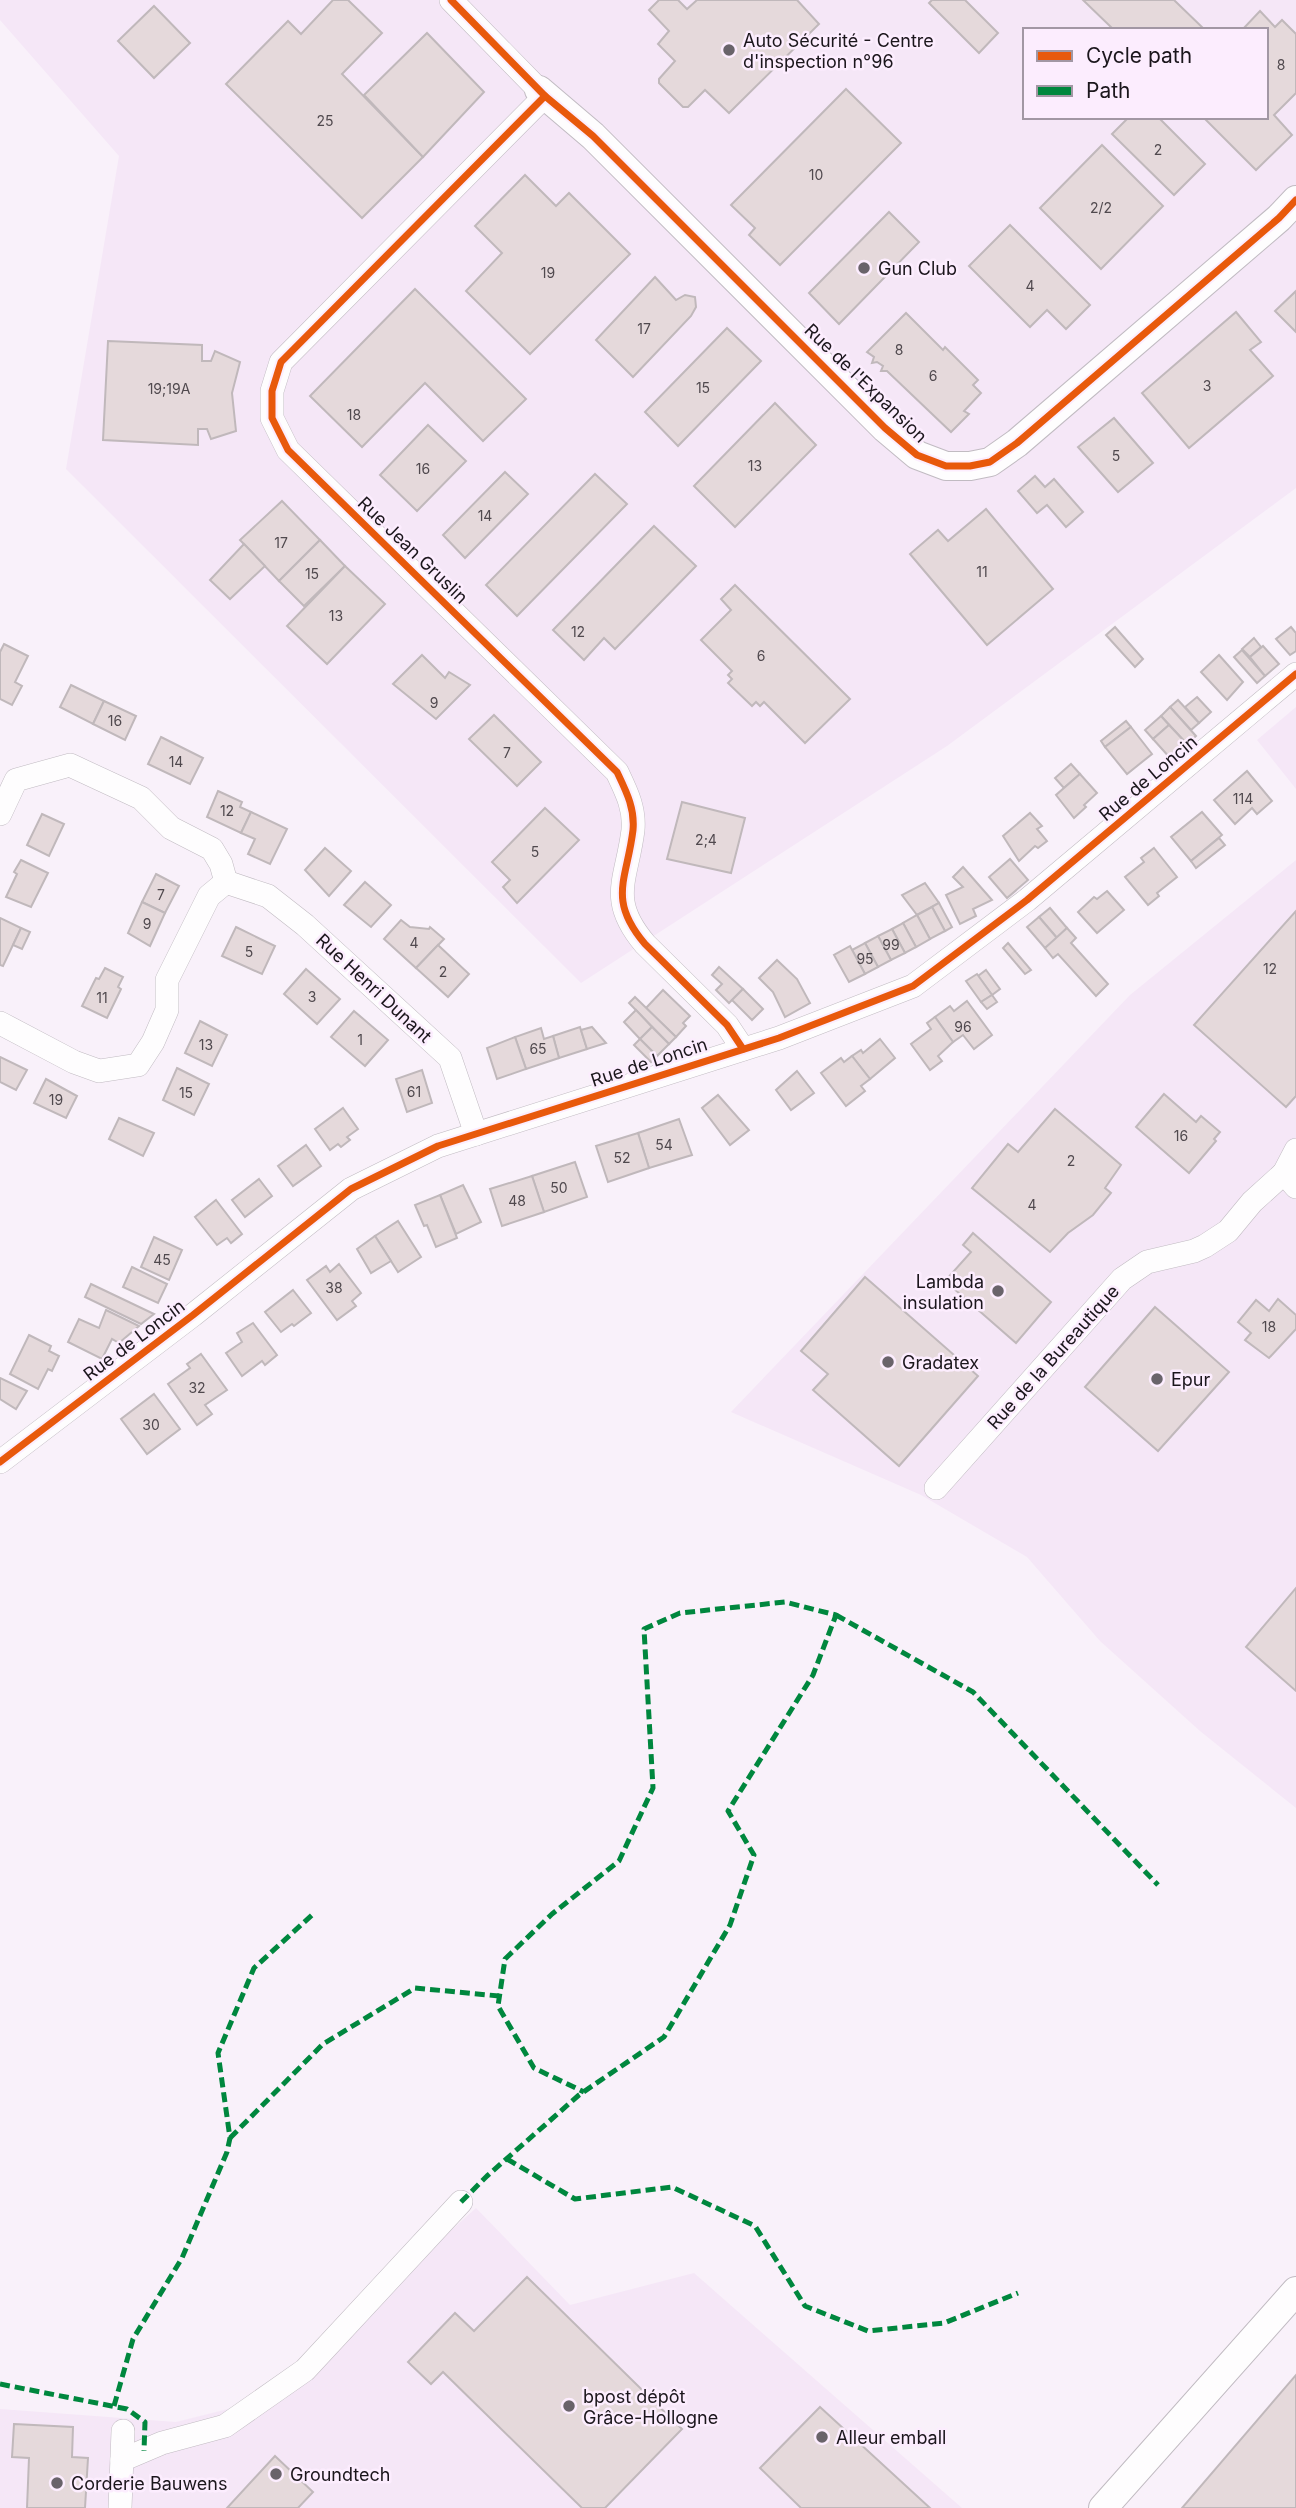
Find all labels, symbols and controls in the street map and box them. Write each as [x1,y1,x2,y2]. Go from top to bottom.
legend [1023,28,1268,119]
place label: Auto Sécurité - Centre d'inspection n°96 [743,30,934,72]
marker: Auto Sécurité - Centre d'inspection n°96 [721,42,737,58]
text: Cycle path [1086,43,1192,68]
house number: 8 [1277,56,1285,73]
text: Path [1086,78,1131,103]
house number: 25 [316,112,334,129]
house number: 2 [1154,141,1162,158]
house number: 10 [809,166,823,183]
house number: 2/2 [1090,199,1112,216]
place label: Gun Club [878,258,957,279]
marker: Gun Club [856,260,872,276]
house number: 19 [541,264,555,281]
house number: 4 [1025,277,1035,294]
street label: Rue de l'Expansion [800,319,932,447]
house number: 17 [637,320,651,337]
house number: 8 [895,341,903,358]
house number: 6 [929,367,937,384]
house number: 3 [1203,377,1211,394]
house number: 15 [696,379,710,396]
house number: 19;19A [148,380,191,397]
house number: 18 [347,406,361,423]
house number: 5 [1112,447,1120,464]
house number: 13 [748,457,762,474]
house number: 16 [416,460,430,477]
street label: Rue Jean Gruslin [354,492,472,608]
house number: 14 [478,507,492,524]
house number: 17 [274,534,288,551]
house number: 11 [976,563,988,580]
house number: 15 [305,565,319,582]
house number: 13 [329,607,343,624]
house number: 12 [571,623,585,640]
house number: 6 [757,647,765,664]
house number: 9 [430,694,438,711]
house number: 16 [108,712,122,729]
street label: Rue de Loncin [1095,731,1201,825]
house number: 7 [503,744,511,761]
house number: 14 [169,753,183,770]
house number: 114 [1233,790,1253,807]
house number: 12 [220,802,234,819]
house number: 2;4 [695,831,717,848]
house number: 5 [531,843,539,860]
house number: 7 [157,886,165,903]
house number: 9 [143,915,151,932]
street label: Rue Henri Dunant [312,929,436,1047]
house number: 4 [409,934,419,951]
house number: 99 [882,936,900,953]
house number: 5 [245,943,253,960]
house number: 95 [856,950,874,967]
house number: 12 [1263,960,1277,977]
house number: 2 [439,963,447,980]
house number: 3 [308,988,316,1005]
house number: 11 [96,989,108,1006]
house number: 96 [954,1018,972,1035]
house number: 1 [357,1031,363,1048]
street label: Rue de Loncin [588,1033,710,1091]
house number: 13 [199,1036,213,1053]
house number: 65 [529,1040,547,1057]
house number: 61 [407,1083,421,1100]
house number: 15 [179,1084,193,1101]
house number: 19 [49,1091,63,1108]
house number: 16 [1174,1127,1188,1144]
house number: 54 [655,1136,673,1153]
house number: 52 [613,1149,631,1166]
house number: 2 [1067,1152,1075,1169]
house number: 50 [550,1179,568,1196]
house number: 48 [508,1192,526,1209]
house number: 4 [1027,1196,1037,1213]
house number: 45 [153,1251,171,1268]
place label: Lambda insulation [903,1271,984,1313]
house number: 38 [325,1279,343,1296]
street label: Rue de la Bureautique [983,1281,1123,1433]
marker: Lambda insulation [990,1283,1006,1299]
street label: Rue de Loncin [79,1295,189,1385]
house number: 18 [1262,1318,1276,1335]
place label: Gradatex [902,1352,979,1373]
marker: Gradatex [880,1354,896,1370]
place label: Epur [1171,1369,1210,1390]
marker: Epur [1149,1371,1165,1387]
house number: 32 [188,1379,206,1396]
house number: 30 [142,1416,160,1433]
place label: bpost dépôt Grâce-Hollogne [583,2386,718,2428]
marker: bpost dépôt Grâce-Hollogne [561,2398,577,2414]
place label: Alleur emball [836,2427,946,2448]
marker: Alleur emball [814,2429,830,2445]
place label: Groundtech [290,2464,390,2485]
marker: Groundtech [268,2466,284,2482]
place label: Corderie Bauwens [71,2473,227,2494]
marker: Corderie Bauwens [49,2475,65,2491]

